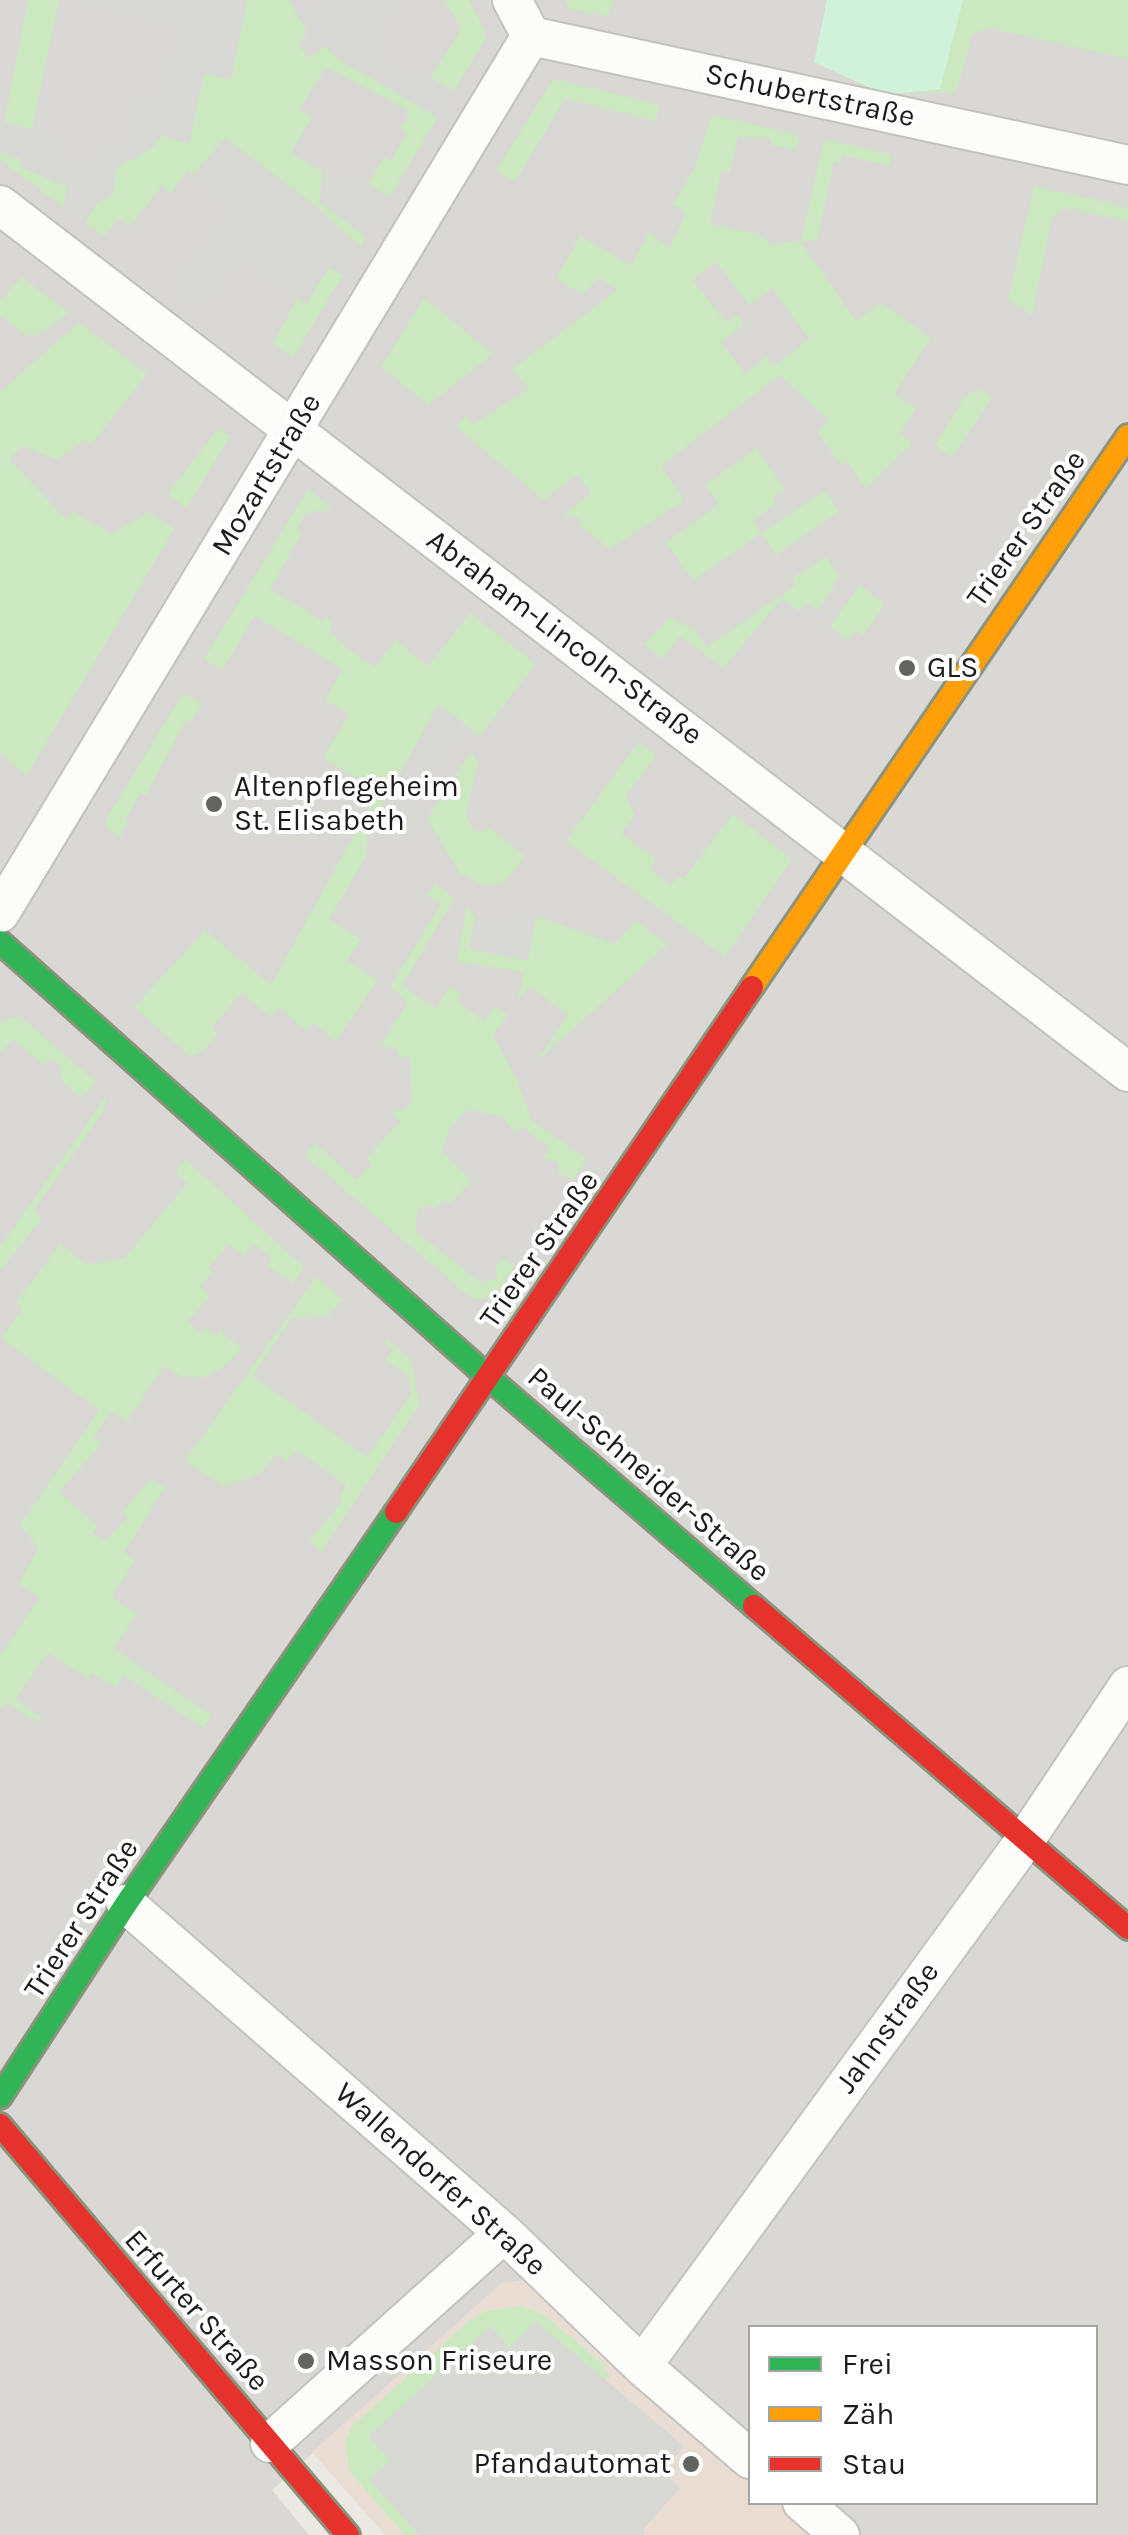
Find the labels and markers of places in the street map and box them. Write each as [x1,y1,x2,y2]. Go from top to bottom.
place label: GLS [927,650,978,686]
marker: GLS [896,657,918,679]
place label: Altenpflegeheim St. Elisabeth [234,769,459,840]
marker: Altenpflegeheim St. Elisabeth [203,793,225,815]
place label: Masson Friseure [326,2343,552,2379]
marker: Masson Friseure [295,2350,317,2372]
place label: Pfandautomat [474,2446,671,2482]
marker: Pfandautomat [680,2453,702,2475]

